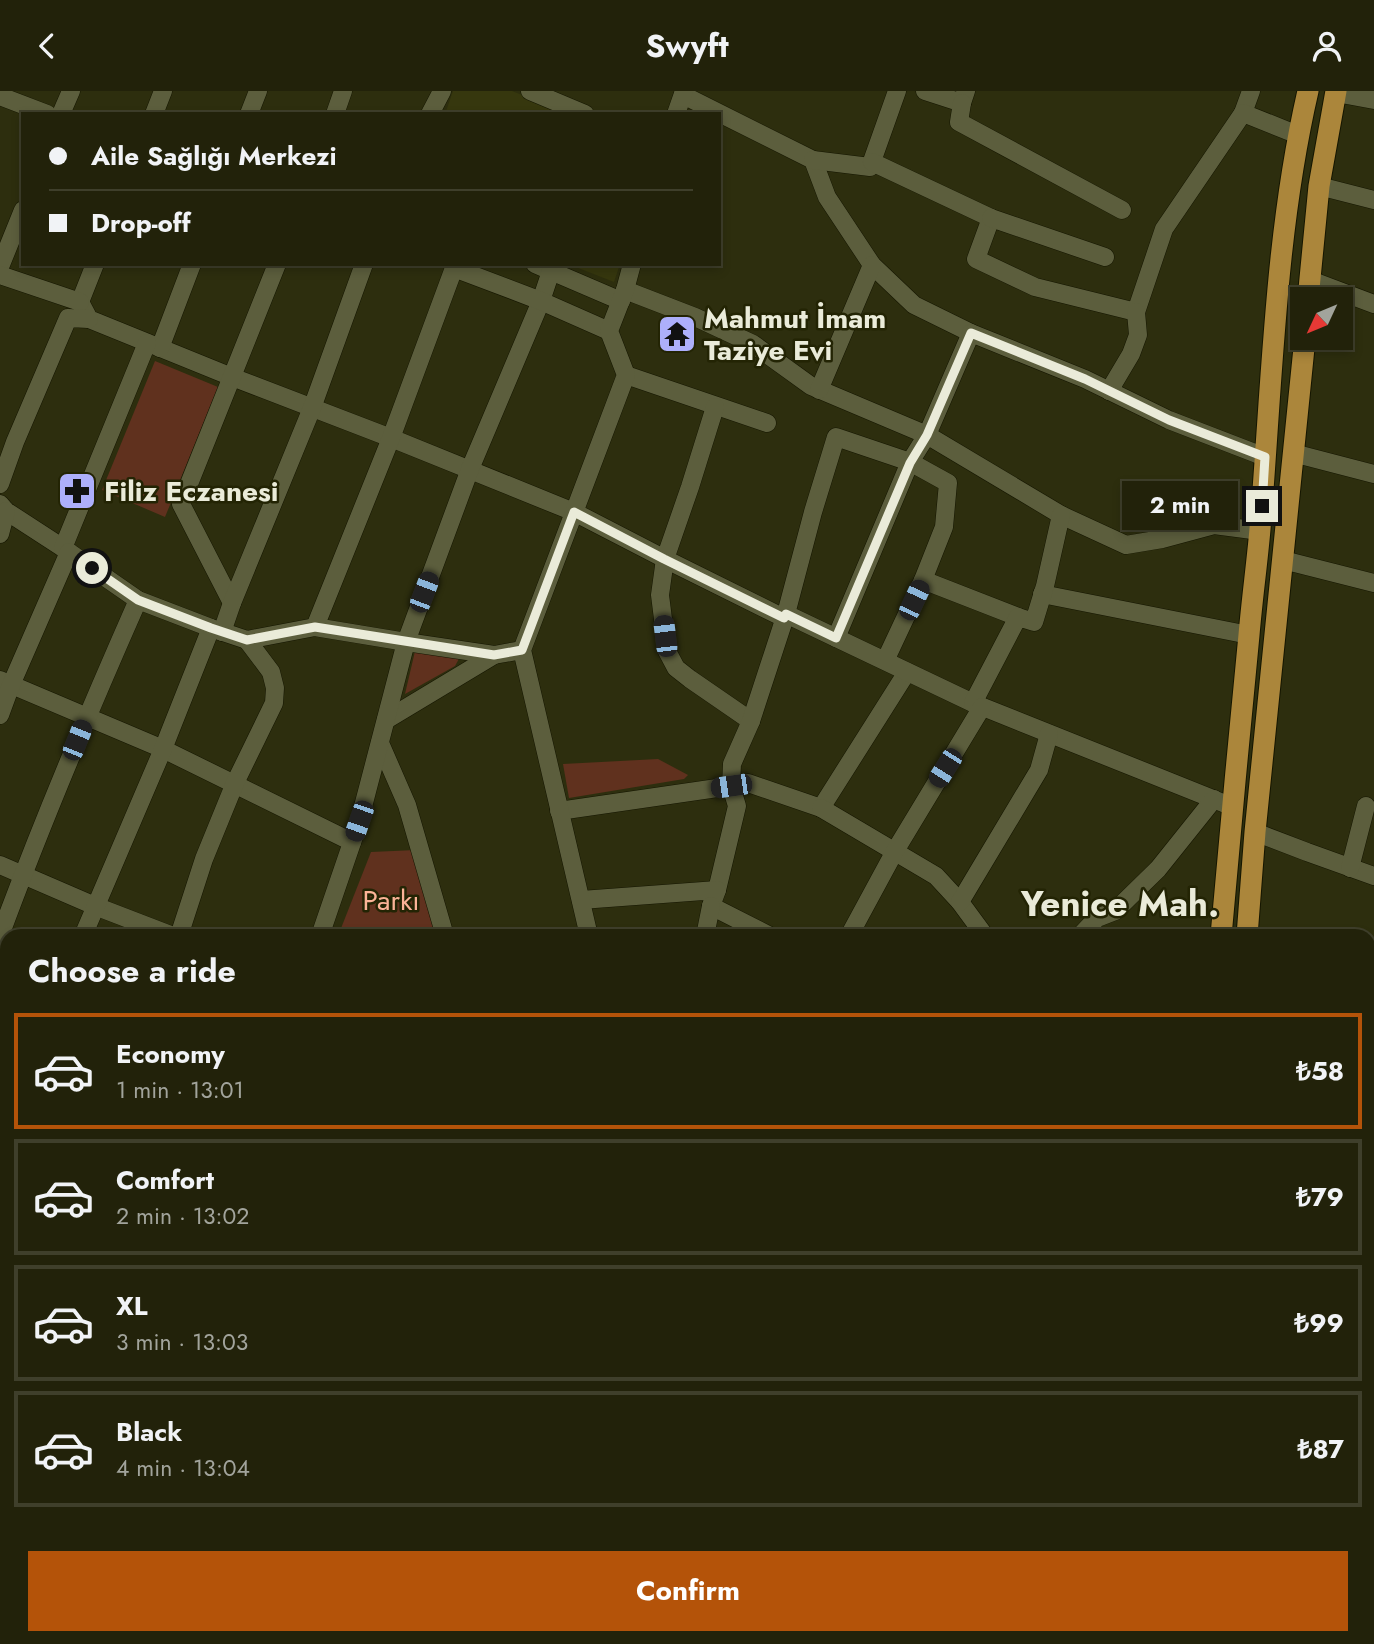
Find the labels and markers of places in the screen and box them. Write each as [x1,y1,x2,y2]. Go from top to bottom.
place label: Mahmut İmam Taziye Evi [704,298,886,371]
temple icon: Mahmut İmam Taziye Evi [656,313,698,355]
pharmacy icon: Filiz Eczanesi [56,470,98,512]
place label: Filiz Eczanesi [104,471,279,512]

